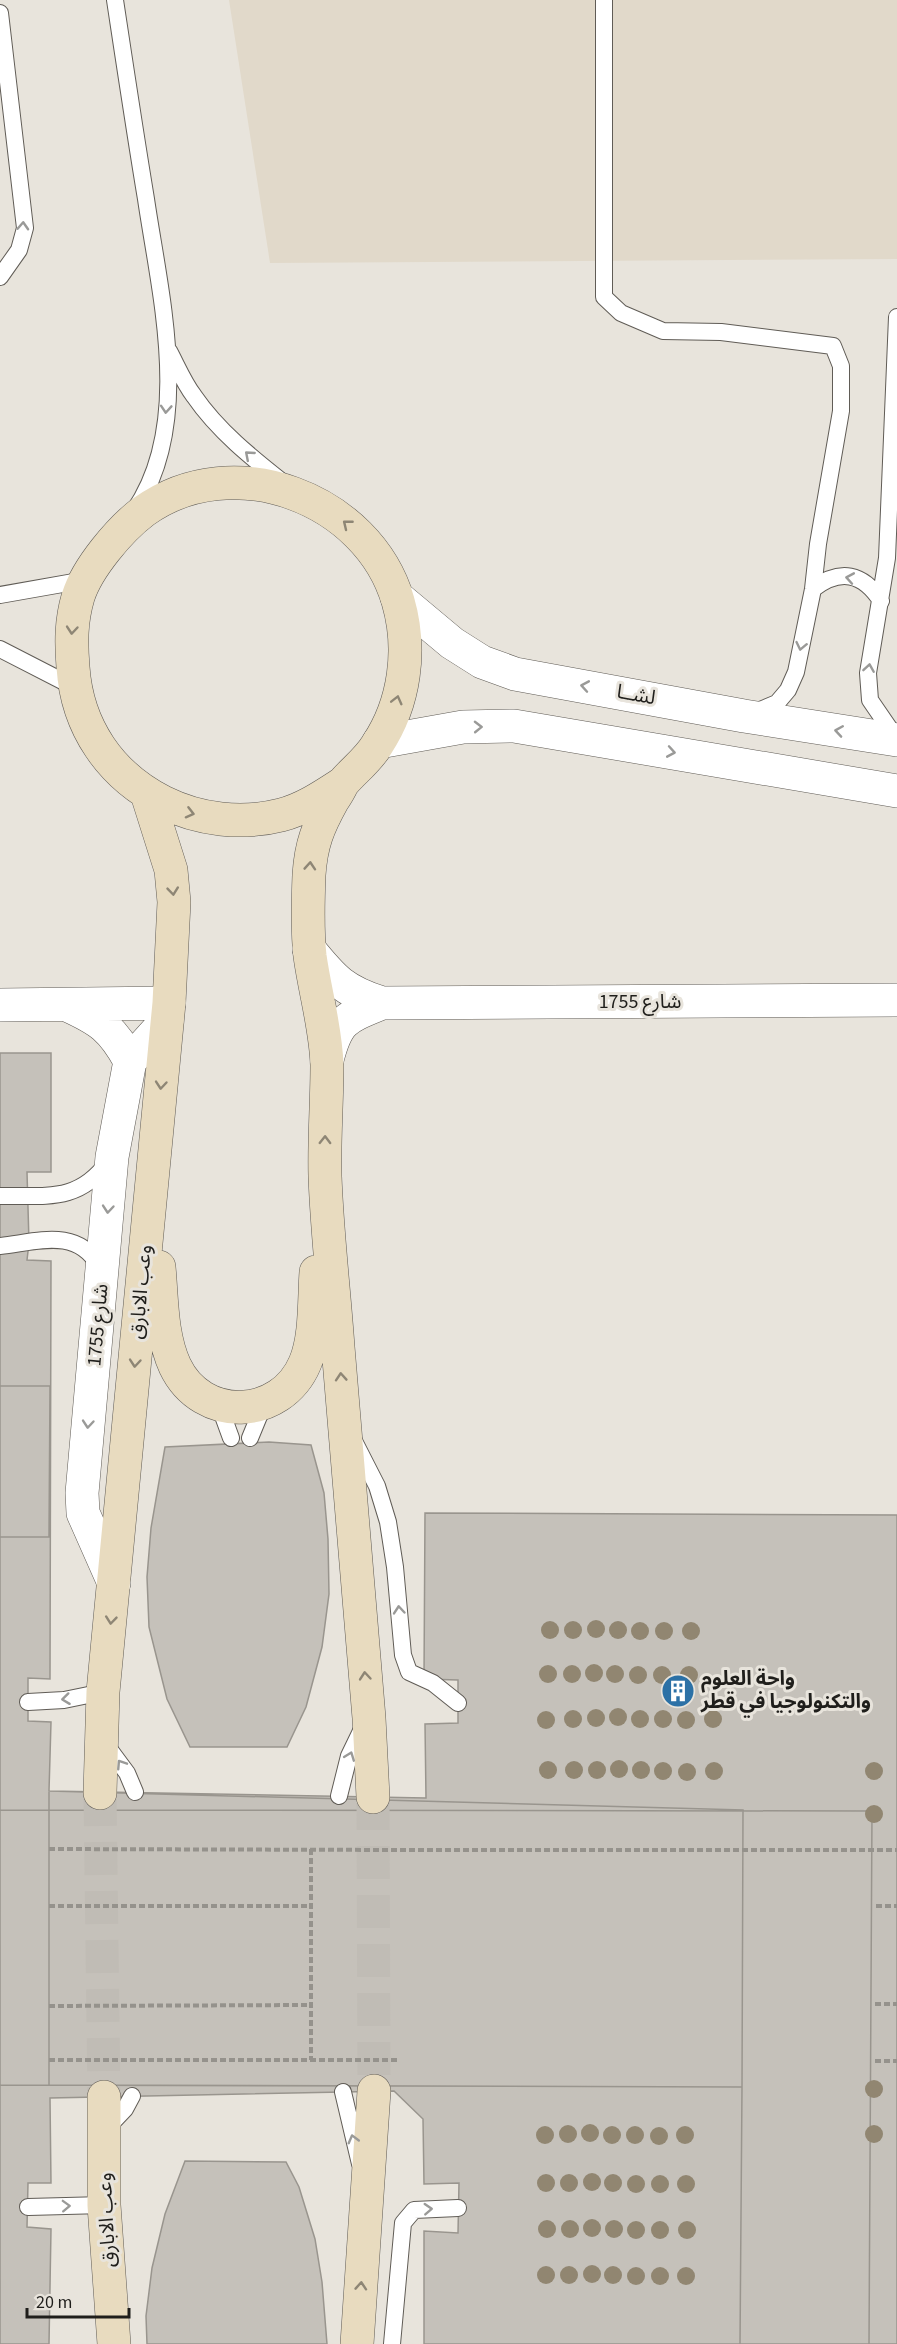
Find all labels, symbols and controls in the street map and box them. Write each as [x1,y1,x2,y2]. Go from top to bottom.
one-way arrow [17,221,30,230]
one-way arrow [160,404,173,413]
one-way arrow [245,451,256,462]
one-way arrow [343,520,354,531]
one-way arrow [845,572,855,585]
one-way arrow [66,626,79,635]
one-way arrow [796,641,809,651]
one-way arrow [863,664,875,673]
street label: لشــا [614,678,658,712]
one-way arrow [580,680,590,693]
one-way arrow [390,696,403,706]
one-way arrow [474,720,483,733]
one-way arrow [835,725,844,737]
one-way arrow [667,746,676,758]
one-way arrow [185,805,195,818]
one-way arrow [303,861,316,870]
one-way arrow [166,886,179,895]
street label: شارع 1755 [599,988,681,1016]
one-way arrow [155,1081,168,1090]
one-way arrow [319,1136,332,1145]
one-way arrow [102,1204,115,1214]
street label: وعب الابارق [123,1244,159,1340]
street label: شارع 1755 [80,1283,116,1367]
one-way arrow [129,1358,142,1367]
one-way arrow [335,1372,348,1381]
one-way arrow [82,1420,95,1429]
one-way arrow [393,1606,406,1615]
one-way arrow [105,1615,117,1624]
place label: واحة العلوم والتكنولوجيا في قطر [700,1665,871,1718]
one-way arrow [359,1671,372,1680]
building icon: واحة العلوم والتكنولوجيا في قطر [660,1673,696,1709]
one-way arrow [61,1692,71,1705]
one-way arrow [343,1751,355,1762]
one-way arrow [117,1760,128,1771]
one-way arrow [348,2134,360,2145]
street label: وعب الابارق [91,2172,123,2268]
one-way arrow [62,2200,71,2213]
one-way arrow [423,2203,432,2216]
scale bar [27,2281,129,2319]
one-way arrow [354,2281,367,2290]
text: 20 m [36,2290,72,2315]

